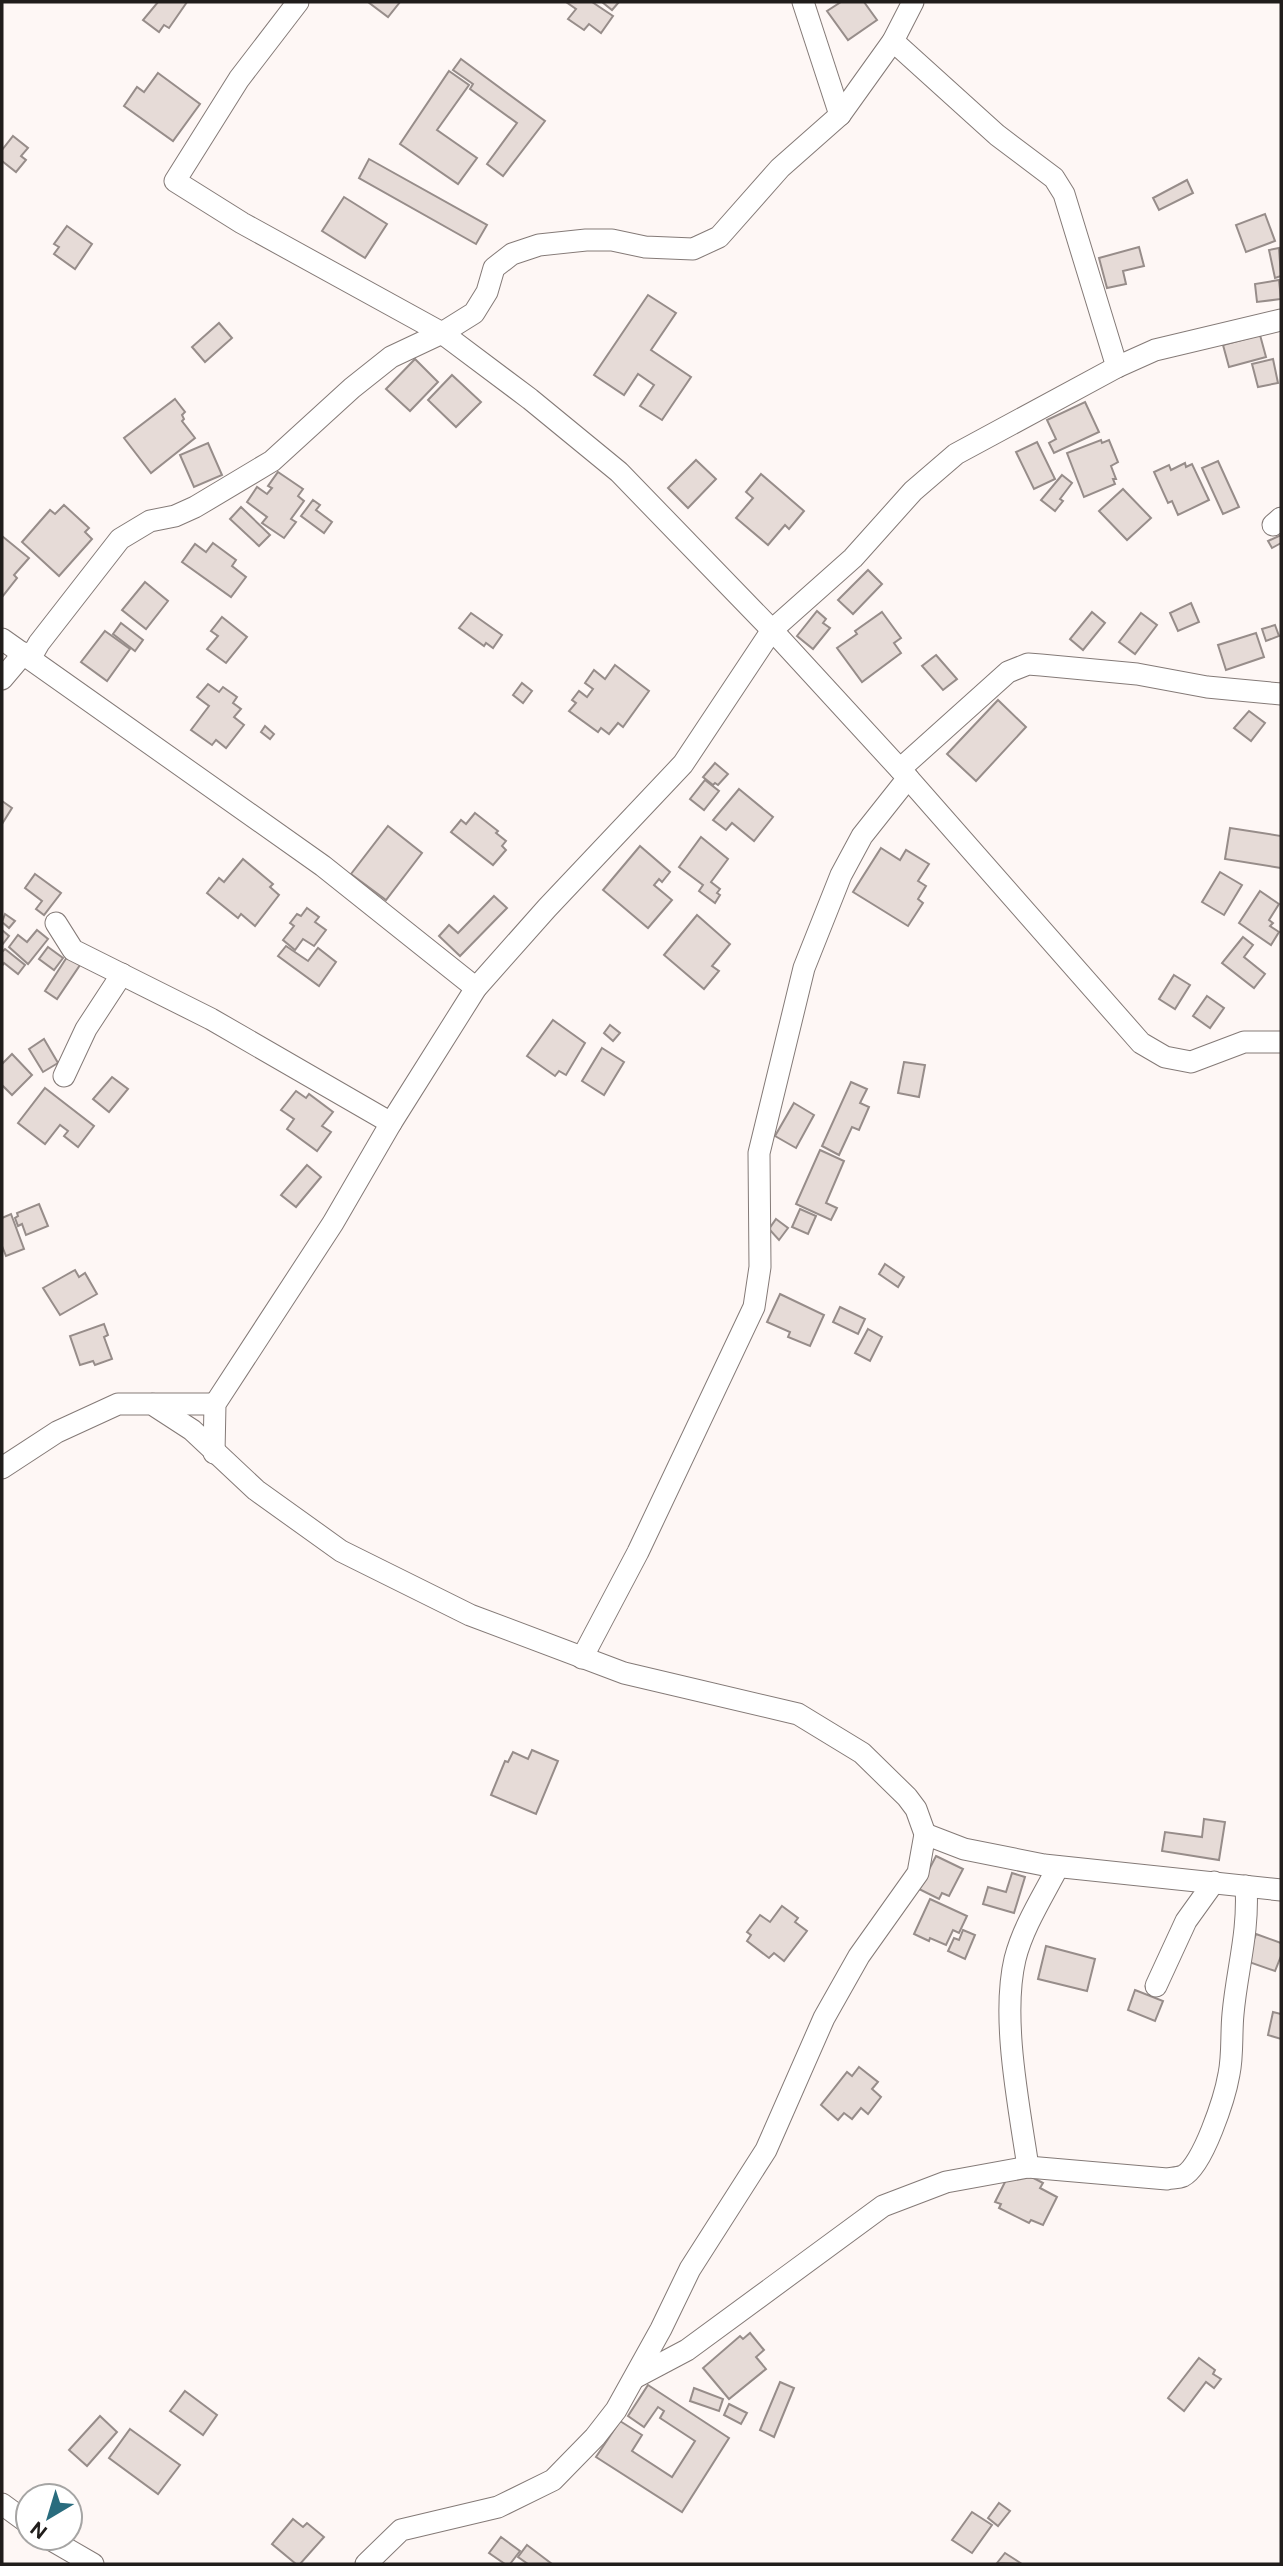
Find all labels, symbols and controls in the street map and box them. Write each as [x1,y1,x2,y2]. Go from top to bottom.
north arrow [14,2482,84,2552]
text: N [26,2517,51,2544]

